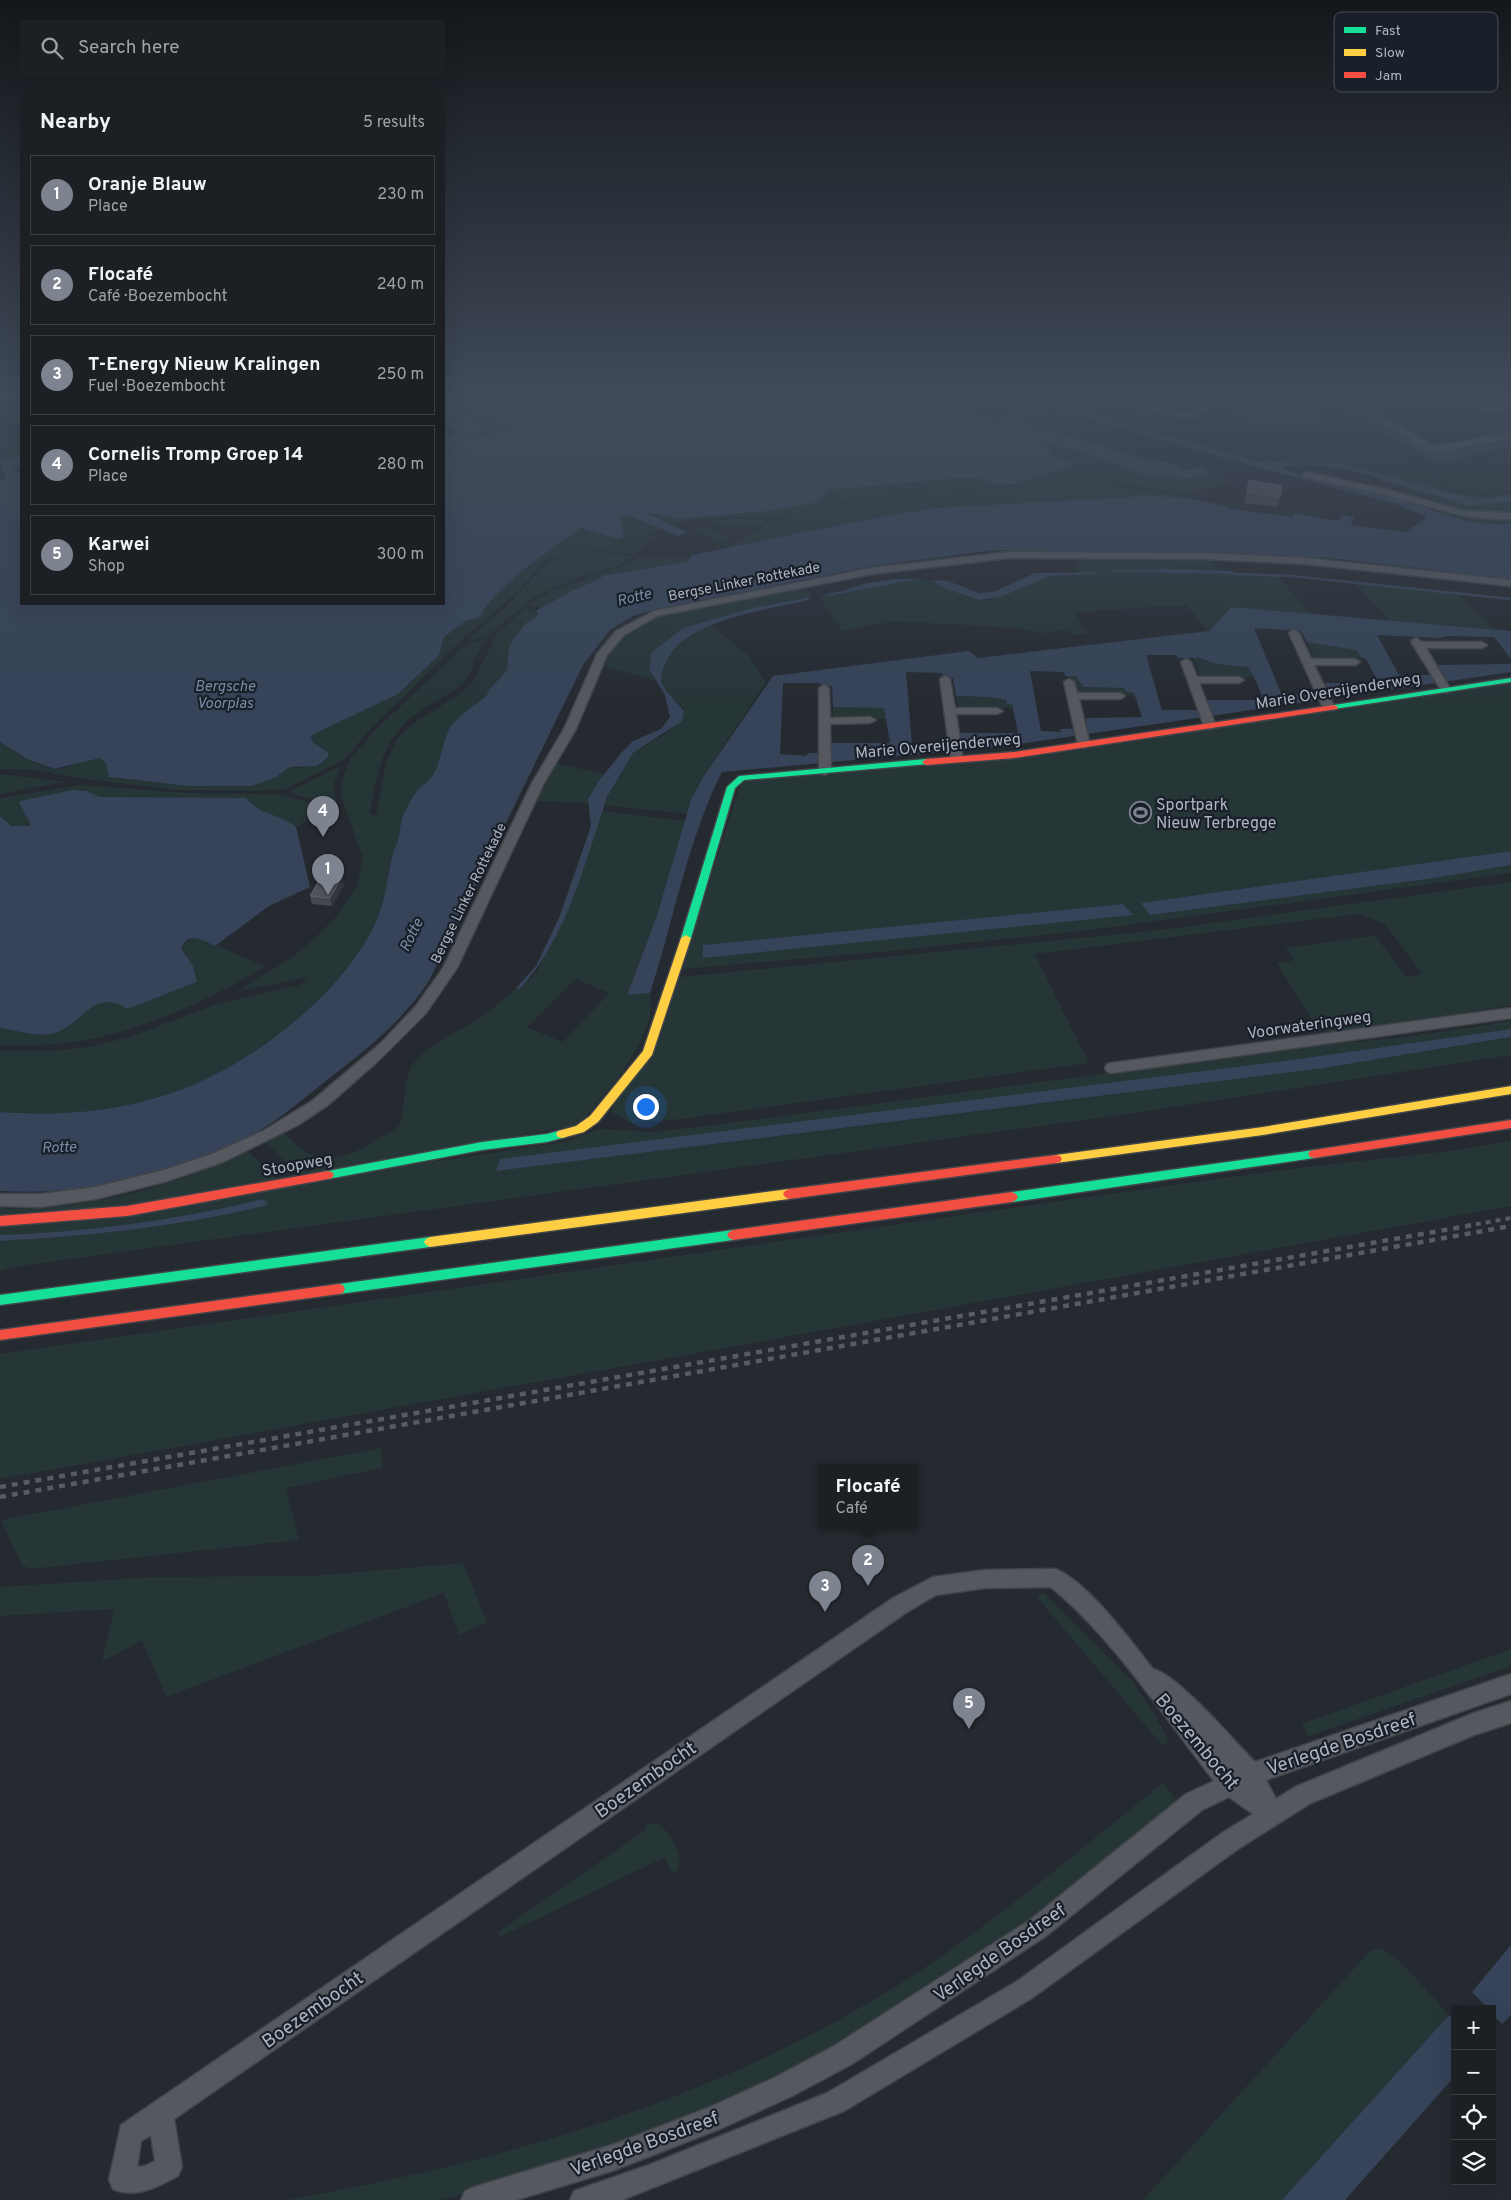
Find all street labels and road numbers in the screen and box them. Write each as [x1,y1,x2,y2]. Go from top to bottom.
street label: Bergse Linker Rottekade [667,559,822,606]
street label: Marie Overeijenderweg [1255,669,1422,715]
street label: Marie Overeijenderweg [854,730,1022,764]
street label: Bergse Linker Rottekade [428,821,511,967]
street label: Voorwateringweg [1246,1007,1373,1045]
street label: Stoopweg [260,1150,334,1182]
street label: Boezembocht [1149,1689,1244,1795]
street label: Verlegde Bosdreef [1264,1708,1420,1782]
street label: Boezembocht [591,1737,702,1824]
street label: Verlegde Bosdreef [929,1899,1071,2008]
street label: Boezembocht [258,1967,369,2054]
street label: Verlegde Bosdreef [567,2107,723,2183]

